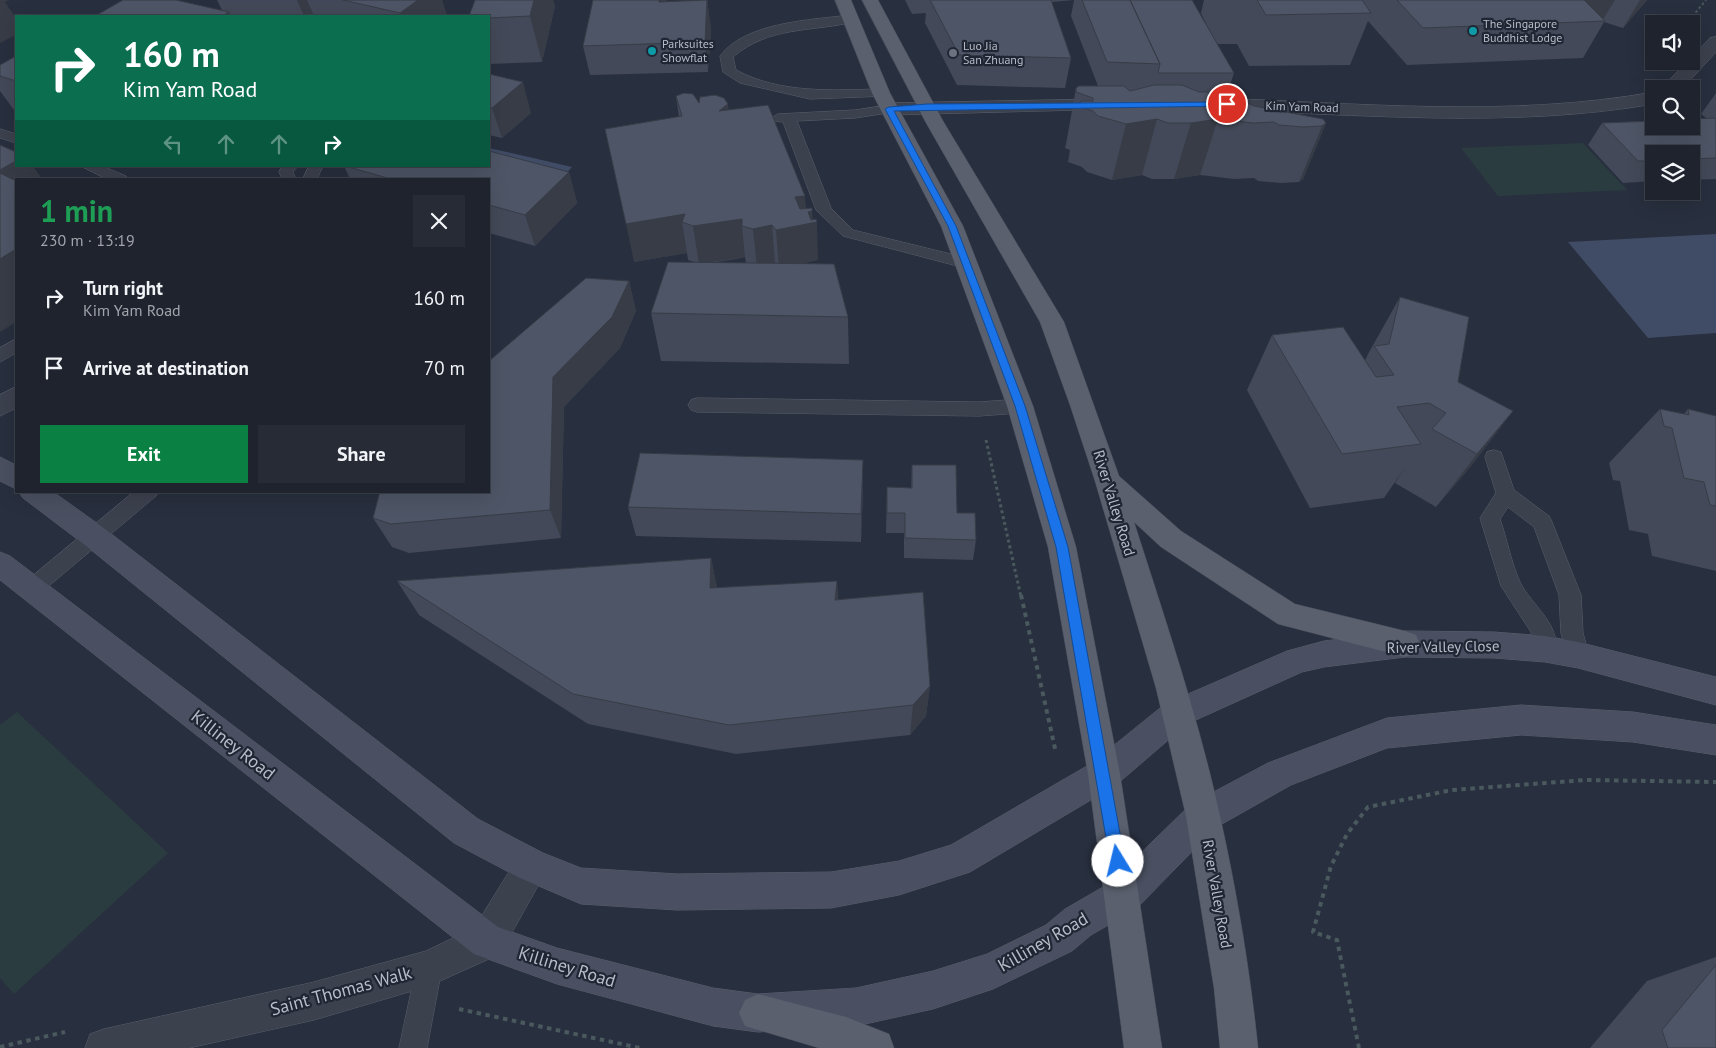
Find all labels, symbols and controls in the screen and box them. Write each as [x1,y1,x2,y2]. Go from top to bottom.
map controls [1645,15,1700,200]
button: sound [1645,15,1700,70]
place label: The Singapore Buddhist Lodge [1483,16,1562,45]
marker: The Singapore Buddhist Lodge [1467,25,1479,37]
text: 160 m [123,31,220,77]
icon: right [40,35,105,100]
place label: Parksuites Showflat [662,36,714,65]
place label: Luo Jia San Zhuang [963,38,1023,67]
marker: Parksuites Showflat [646,45,658,57]
marker: Luo Jia San Zhuang [947,47,959,59]
text: Kim Yam Road [123,75,257,103]
button: search [1645,80,1700,135]
pin [1206,83,1248,125]
icon: arrive [1213,90,1241,118]
street label: Kim Yam Road [1265,98,1339,115]
icon: left [159,130,187,158]
icon: ahead [212,130,240,158]
icon: ahead [265,130,293,158]
icon: right [318,130,346,158]
button: layers [1645,145,1700,200]
text: 1 min [40,191,113,230]
button: close [413,195,465,247]
text: 230 m · 13:19 [40,230,135,250]
text: Turn right [83,276,163,300]
icon: right [40,284,68,312]
text: 160 m [413,286,465,310]
text: Kim Yam Road [83,300,181,320]
icon: arrive [40,354,68,382]
text: Arrive at destination [83,356,249,380]
text: 70 m [424,356,465,380]
button: Exit [40,425,248,483]
button: Share [258,425,465,483]
street label: River Valley Road [1089,448,1140,558]
street label: River Valley Close [1386,636,1500,657]
street label: Killiney Road [187,705,280,785]
position arrow [1091,834,1143,886]
street label: River Valley Road [1199,838,1236,950]
street label: Killiney Road [994,907,1092,977]
street label: Killiney Road [516,941,619,992]
street label: Saint Thomas Walk [268,960,414,1020]

